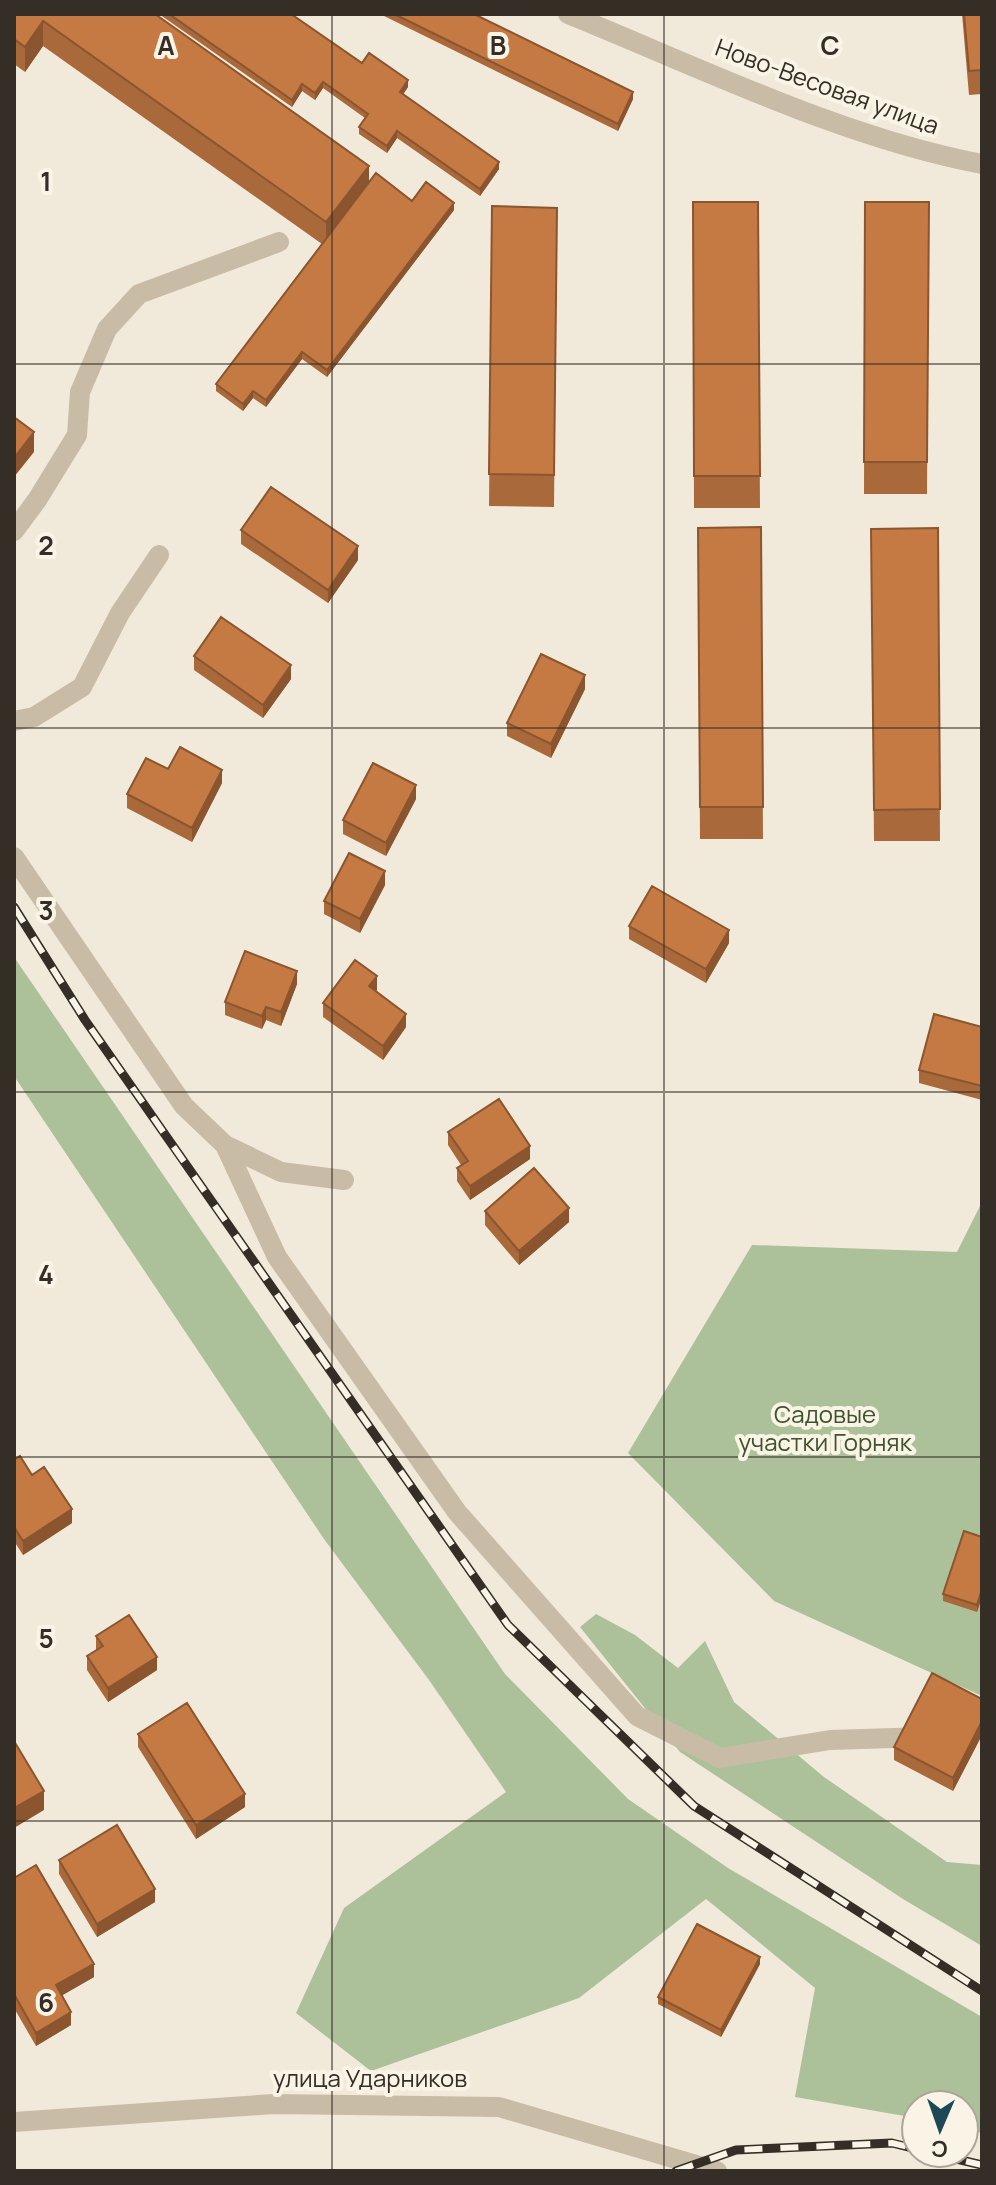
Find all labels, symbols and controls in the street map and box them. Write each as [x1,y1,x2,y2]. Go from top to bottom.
text: A [157,27,175,63]
text: B [490,27,506,63]
text: C [820,27,840,63]
street label: Ново-Весовая улица [711,30,944,141]
text: 1 [40,163,52,199]
text: 2 [38,527,54,563]
text: 3 [38,892,54,928]
text: 4 [38,1256,54,1292]
park label: Садовые участки Горняк [738,1397,913,1458]
text: 5 [38,1620,54,1656]
text: 6 [38,1984,54,2020]
street label: улица Ударников [273,2061,467,2094]
north arrow [900,2089,980,2169]
text: С [931,2134,948,2164]

